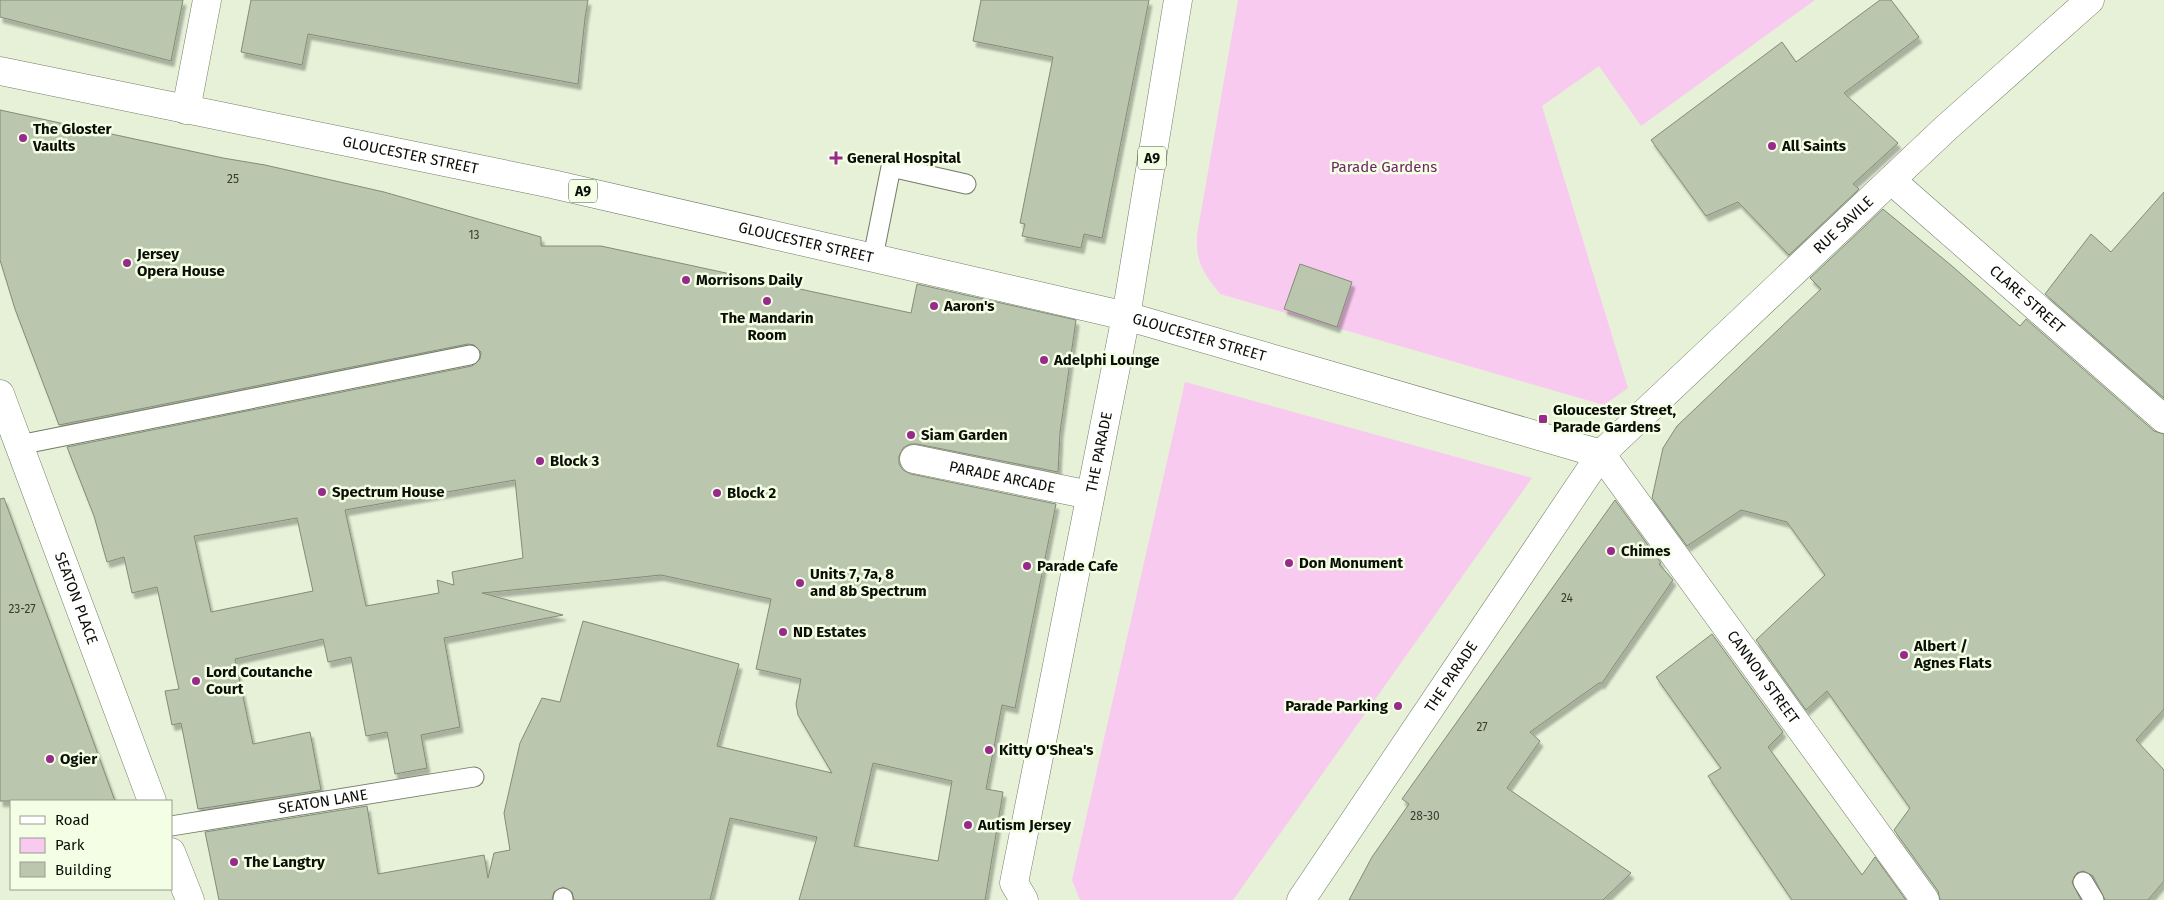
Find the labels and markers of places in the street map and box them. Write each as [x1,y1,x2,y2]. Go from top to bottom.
place label: The Gloster Vaults [32,120,112,155]
marker: The Gloster Vaults [17,132,29,144]
place label: All Saints [1781,137,1846,155]
marker: All Saints [1766,140,1778,152]
place label: General Hospital [847,149,961,167]
marker: General Hospital [829,151,843,165]
place label: Jersey Opera House [136,245,225,280]
marker: Jersey Opera House [121,257,133,269]
place label: Morrisons Daily [696,271,803,289]
marker: Morrisons Daily [680,274,692,286]
marker: The Mandarin Room [761,295,773,307]
place label: Aaron's [943,297,995,315]
marker: Aaron's [928,300,940,312]
place label: The Mandarin Room [720,309,814,344]
place label: Adelphi Lounge [1053,351,1160,369]
marker: Adelphi Lounge [1038,354,1050,366]
place label: Gloucester Street, Parade Gardens [1553,401,1677,436]
marker: Gloucester Street, Parade Gardens [1537,413,1549,425]
place label: Siam Garden [921,426,1008,444]
marker: Siam Garden [905,429,917,441]
place label: Block 3 [550,452,599,470]
marker: Block 3 [534,455,546,467]
place label: Spectrum House [332,483,444,501]
place label: Block 2 [727,484,776,502]
marker: Spectrum House [316,486,328,498]
marker: Block 2 [711,487,723,499]
place label: Chimes [1621,542,1671,560]
marker: Chimes [1605,545,1617,557]
place label: Don Monument [1299,554,1403,572]
place label: Parade Cafe [1037,557,1118,575]
marker: Don Monument [1283,557,1295,569]
marker: Parade Cafe [1021,560,1033,572]
place label: Units 7, 7a, 8 and 8b Spectrum [810,565,927,600]
marker: Units 7, 7a, 8 and 8b Spectrum [794,577,806,589]
place label: ND Estates [793,623,866,641]
marker: ND Estates [777,626,789,638]
place label: Albert / Agnes Flats [1913,637,1992,672]
marker: Albert / Agnes Flats [1898,649,1910,661]
place label: Lord Coutanche Court [206,663,312,698]
marker: Lord Coutanche Court [190,675,202,687]
place label: Parade Parking [1285,697,1389,715]
marker: Parade Parking [1392,700,1404,712]
place label: Kitty O'Shea's [999,741,1094,759]
marker: Kitty O'Shea's [983,744,995,756]
place label: Ogier [60,750,98,768]
marker: Ogier [44,753,56,765]
place label: Autism Jersey [977,816,1071,834]
marker: Autism Jersey [962,819,974,831]
place label: The Langtry [244,853,325,871]
marker: The Langtry [228,856,240,868]

